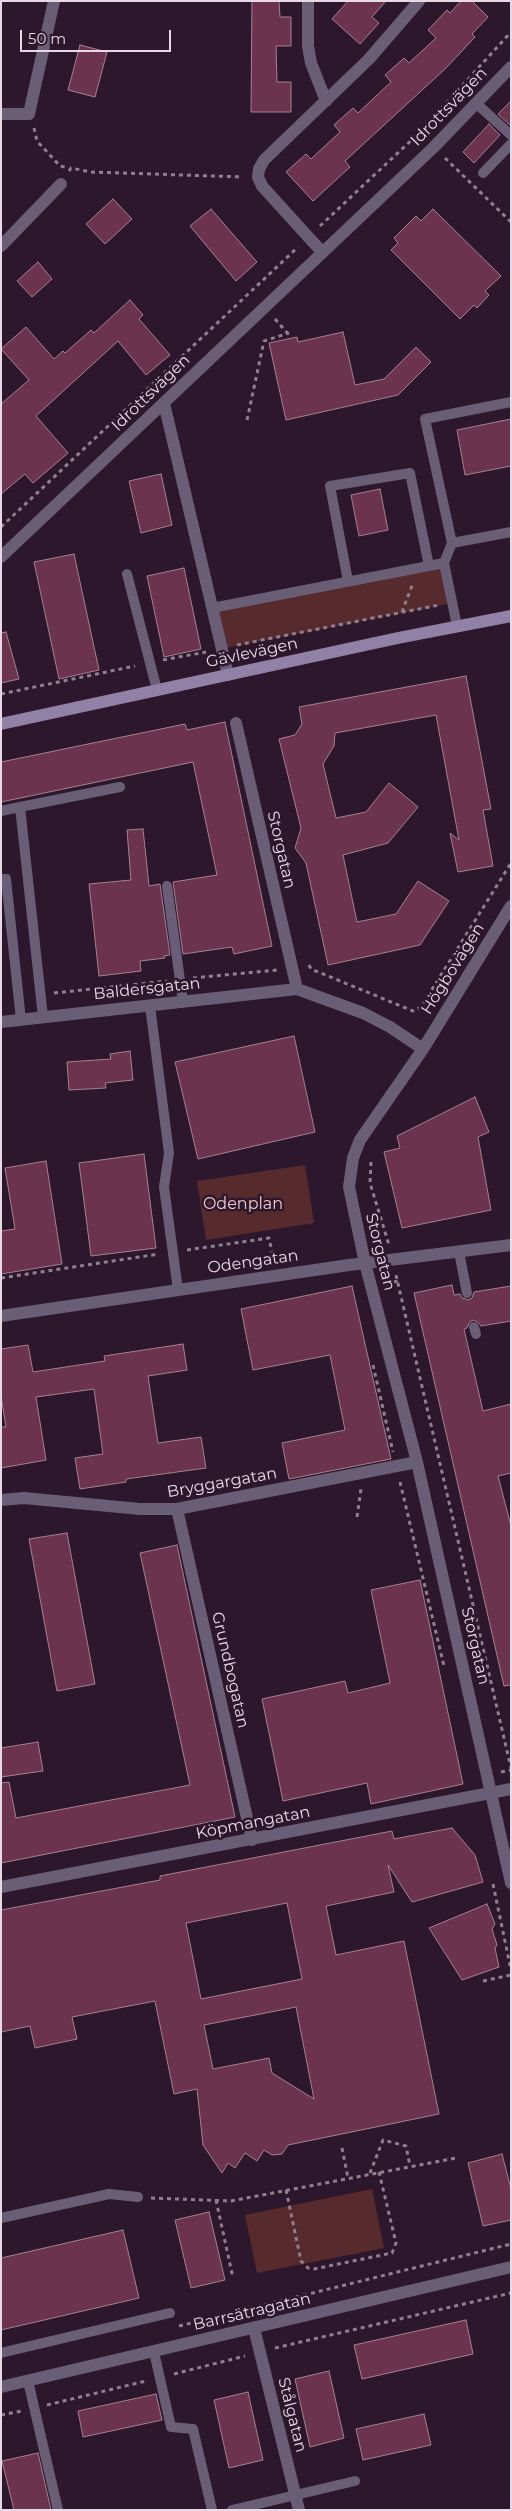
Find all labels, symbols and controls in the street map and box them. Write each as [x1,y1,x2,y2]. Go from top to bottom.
scale bar [22,20,174,52]
text: 50 m [28,29,66,48]
street label: Idrottsvägen [407,64,491,150]
street label: Idrottsvägen [108,351,194,435]
street label: Gävlevägen [204,634,300,672]
street label: Storgatan [263,809,299,891]
street label: Högbovägen [417,920,489,1018]
street label: Baldersgatan [93,974,201,1004]
park label: Odenplan [203,1194,283,1214]
street label: Storgatan [361,1211,399,1293]
street label: Odengatan [206,1246,300,1278]
street label: Bryggargatan [166,1464,278,1502]
street label: Storgatan [457,1605,493,1687]
street label: Grundbogatan [207,1610,253,1730]
street label: Köpmangatan [194,1803,312,1843]
street label: Barrsätragatan [191,2289,313,2335]
street label: Stålgatan [273,2376,311,2454]

